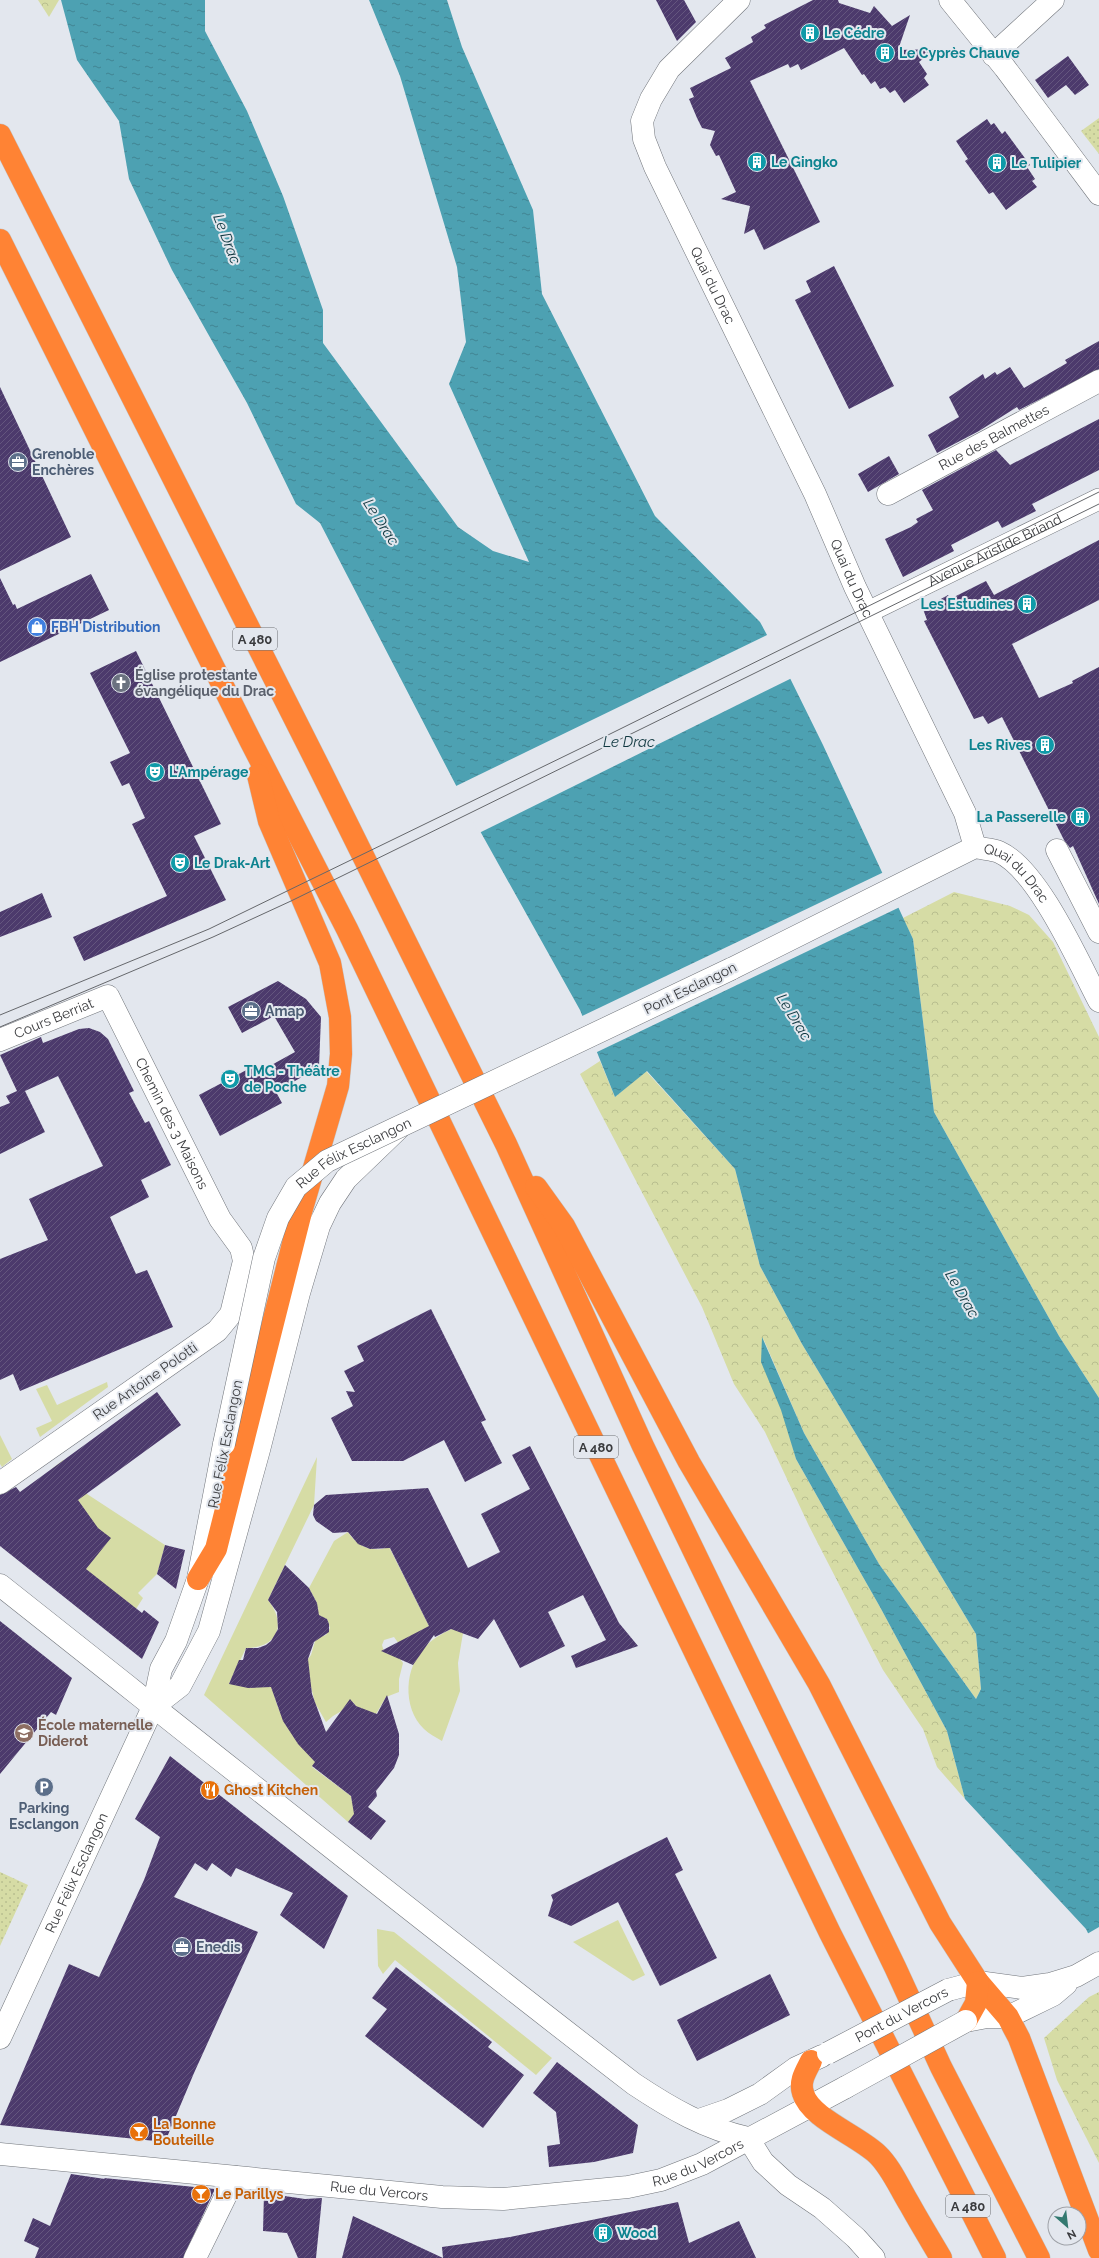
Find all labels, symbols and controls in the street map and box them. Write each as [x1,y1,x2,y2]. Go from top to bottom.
building icon: Le Cédre [799,22,821,44]
place label: Le Cédre [824,25,885,41]
building icon: Le Cyprès Chauve [874,42,896,64]
place label: Le Cyprès Chauve [899,45,1020,61]
building icon: Le Gingko [746,151,768,173]
building icon: Le Tulipier [986,152,1008,174]
place label: Le Gingko [771,154,838,170]
place label: Le Tulipier [1011,155,1082,171]
water label: Le Drac [209,212,245,267]
street label: Quai du Drac [687,244,739,327]
street label: Rue des Balmettes [936,401,1052,473]
place label: Grenoble Enchères [32,446,95,478]
office icon: Grenoble Enchères [7,451,29,473]
water label: Le Drac [359,495,403,549]
street label: Avenue Aristide Briand [925,511,1064,589]
street label: Quai du Drac [827,537,877,620]
building icon: Les Estudines [1016,593,1038,615]
place label: Les Estudines [921,596,1013,612]
shop icon: FBH Distribution [26,616,48,638]
place label: FBH Distribution [51,619,161,635]
road number: A 480 [233,628,277,650]
place label: Église protestante évangélique du Drac [135,666,274,699]
church icon: Église protestante évangélique du Drac [110,672,132,694]
water label: Le Drac [603,733,655,751]
building icon: Les Rives [1034,734,1056,756]
place label: Les Rives [969,737,1031,753]
theatre icon: L'Ampérage [144,761,166,783]
place label: L'Ampérage [169,764,249,780]
building icon: La Passerelle [1069,806,1091,828]
place label: La Passerelle [977,809,1067,825]
street label: Quai du Drac [983,841,1052,906]
theatre icon: Le Drak-Art [169,852,191,874]
place label: Le Drak-Art [194,855,271,871]
street label: Pont Esclangon [641,959,739,1017]
water label: Le Drac [773,990,815,1044]
street label: Cours Berriat [12,995,96,1041]
office icon: Amap [240,1000,262,1022]
place label: Amap [265,1003,304,1019]
street label: Chemin des 3 Maisons [132,1055,212,1192]
place label: TMG - Théâtre de Poche [244,1063,340,1095]
theatre icon: TMG - Théâtre de Poche [219,1068,241,1090]
street label: Rue Félix Esclangon [293,1114,414,1192]
water label: Le Drac [941,1267,983,1321]
street label: Rue Antoine Polotti [90,1339,200,1423]
street label: Rue Félix Esclangon [205,1379,245,1509]
road number: A 480 [574,1436,618,1458]
place label: École maternelle Diderot [38,1716,154,1749]
school or university icon: École maternelle Diderot [13,1722,35,1744]
parking icon: Parking Esclangon [33,1776,55,1798]
restaurant icon: Ghost Kitchen [199,1779,221,1801]
place label: Ghost Kitchen [224,1782,318,1798]
place label: Parking Esclangon [9,1800,79,1832]
street label: Rue Félix Esclangon [42,1810,111,1935]
office icon: Enedis [171,1936,193,1958]
place label: Enedis [196,1939,241,1955]
street label: Pont du Vercors [852,1983,951,2045]
place label: La Bonne Bouteille [153,2116,216,2148]
bar icon: La Bonne Bouteille [128,2121,150,2143]
street label: Rue du Vercors [651,2135,746,2190]
street label: Rue du Vercors [329,2178,429,2204]
bar icon: Le Parillys [190,2183,212,2205]
place label: Le Parillys [215,2186,284,2202]
road number: A 480 [946,2195,990,2217]
north arrow [1047,2206,1087,2246]
building icon: Wood [592,2222,614,2244]
place label: Wood [617,2225,657,2241]
text: N [1065,2227,1078,2242]

